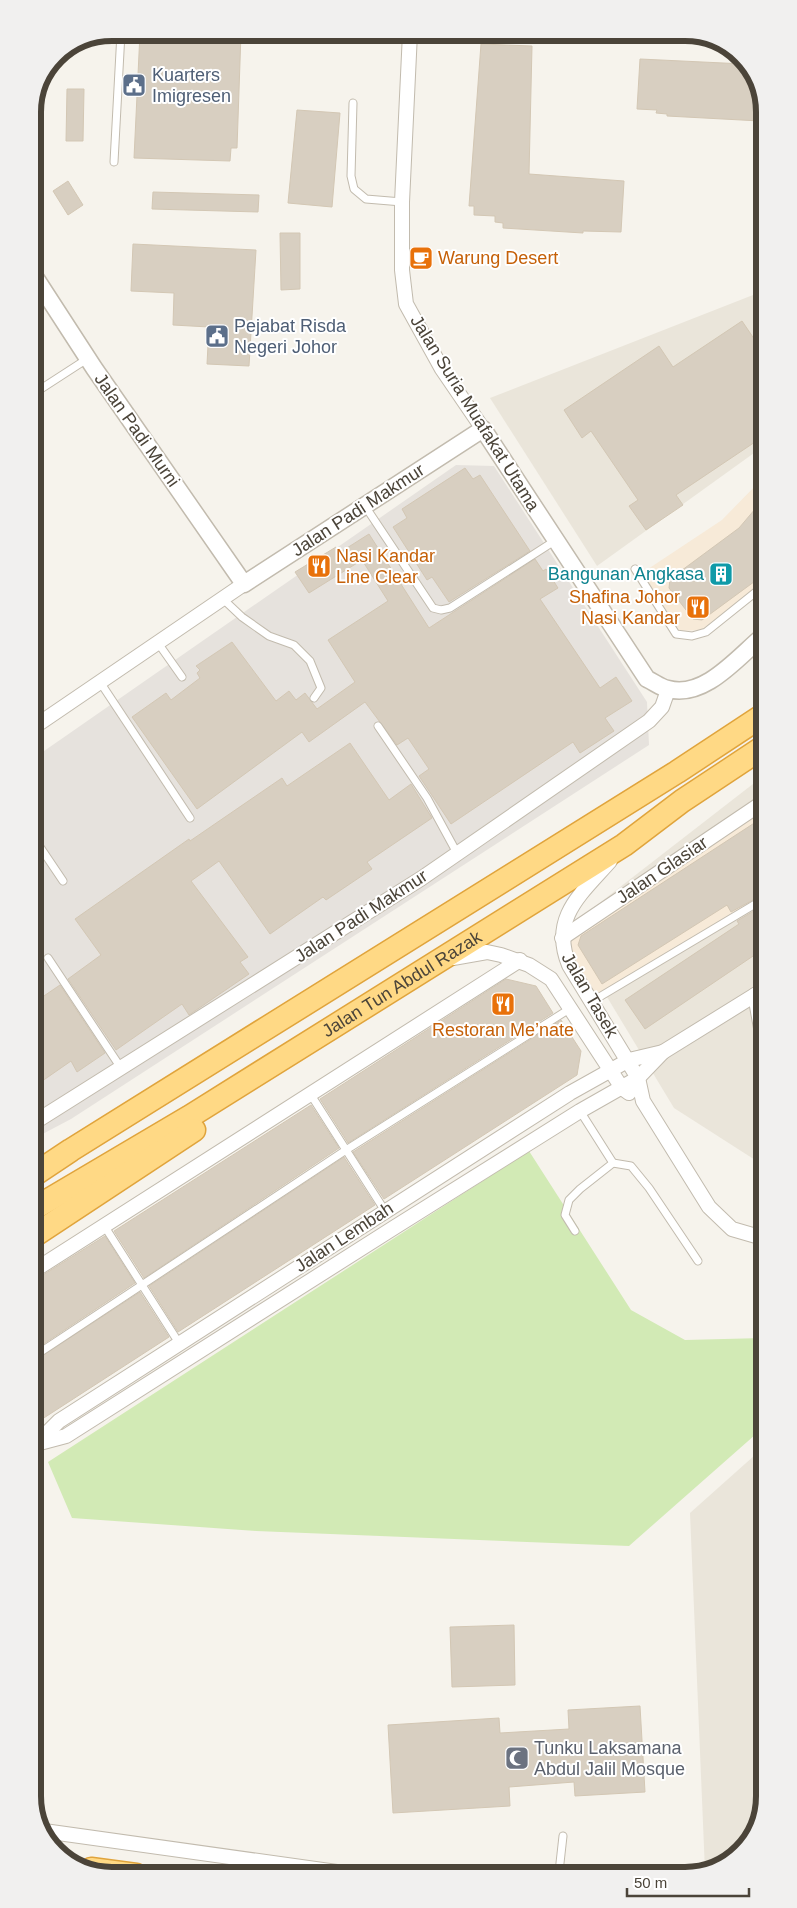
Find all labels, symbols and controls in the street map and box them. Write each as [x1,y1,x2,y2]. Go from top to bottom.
place label: Kuarters Imigresen [152,65,231,106]
public building icon: Kuarters Imigresen [121,72,147,98]
cafe icon: Warung Desert [408,245,434,271]
place label: Warung Desert [438,248,558,268]
street label: Jalan Suria Muafakat Utama [406,311,544,515]
place label: Pejabat Risda Negeri Johor [234,316,347,357]
public building icon: Pejabat Risda Negeri Johor [204,323,230,349]
street label: Jalan Padi Murni [90,369,184,491]
street label: Jalan Padi Makmur [288,460,428,560]
place label: Nasi Kandar Line Clear [336,546,435,587]
restaurant icon: Nasi Kandar Line Clear [306,553,332,579]
building icon: Bangunan Angkasa [708,561,734,587]
place label: Bangunan Angkasa [548,564,705,584]
place label: Shafina Johor Nasi Kandar [569,587,680,628]
restaurant icon: Shafina Johor Nasi Kandar [685,594,711,620]
street label: Jalan Glasiar [613,832,711,908]
street label: Jalan Padi Makmur [291,866,431,966]
street label: Jalan Tun Abdul Razak [319,926,486,1041]
street label: Jalan Tasek [558,949,623,1042]
restaurant icon: Restoran Me’nate [490,991,516,1017]
place label: Restoran Me’nate [432,1020,574,1040]
street label: Jalan Lembah [291,1198,397,1276]
place label: Tunku Laksamana Abdul Jalil Mosque [534,1738,685,1779]
mosque icon: Tunku Laksamana Abdul Jalil Mosque [504,1745,530,1771]
scale bar [627,1866,750,1898]
text: 50 m [634,1874,667,1891]

